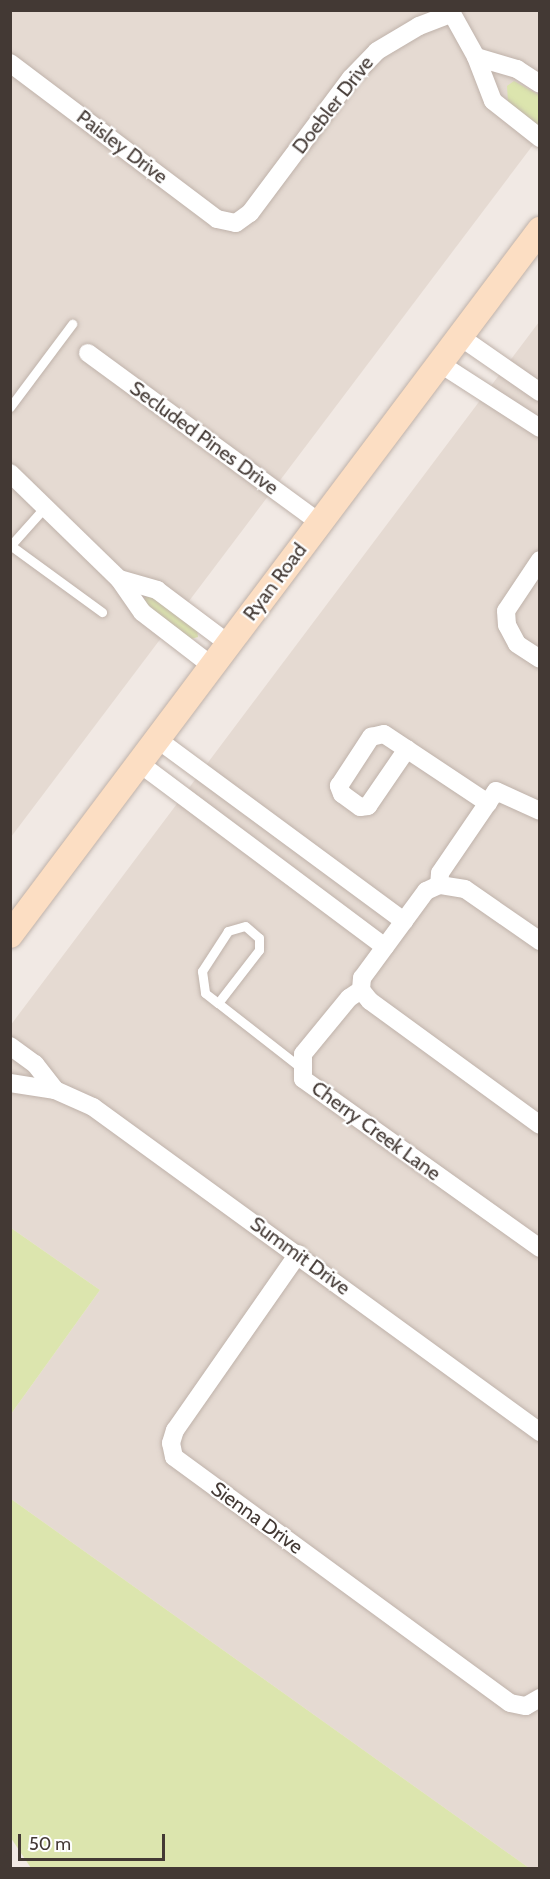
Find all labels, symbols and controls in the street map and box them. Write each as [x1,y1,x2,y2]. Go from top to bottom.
street label: Doebler Drive [287,51,379,159]
street label: Paisley Drive [72,105,172,189]
street label: Secluded Pines Drive [125,376,283,500]
street label: Ryan Road [238,539,312,625]
street label: Cherry Creek Lane [307,1076,445,1186]
street label: Summit Drive [245,1212,355,1300]
street label: Sienna Drive [207,1477,307,1559]
scale bar [21,1822,168,1860]
text: 50 m [29,1833,71,1855]

